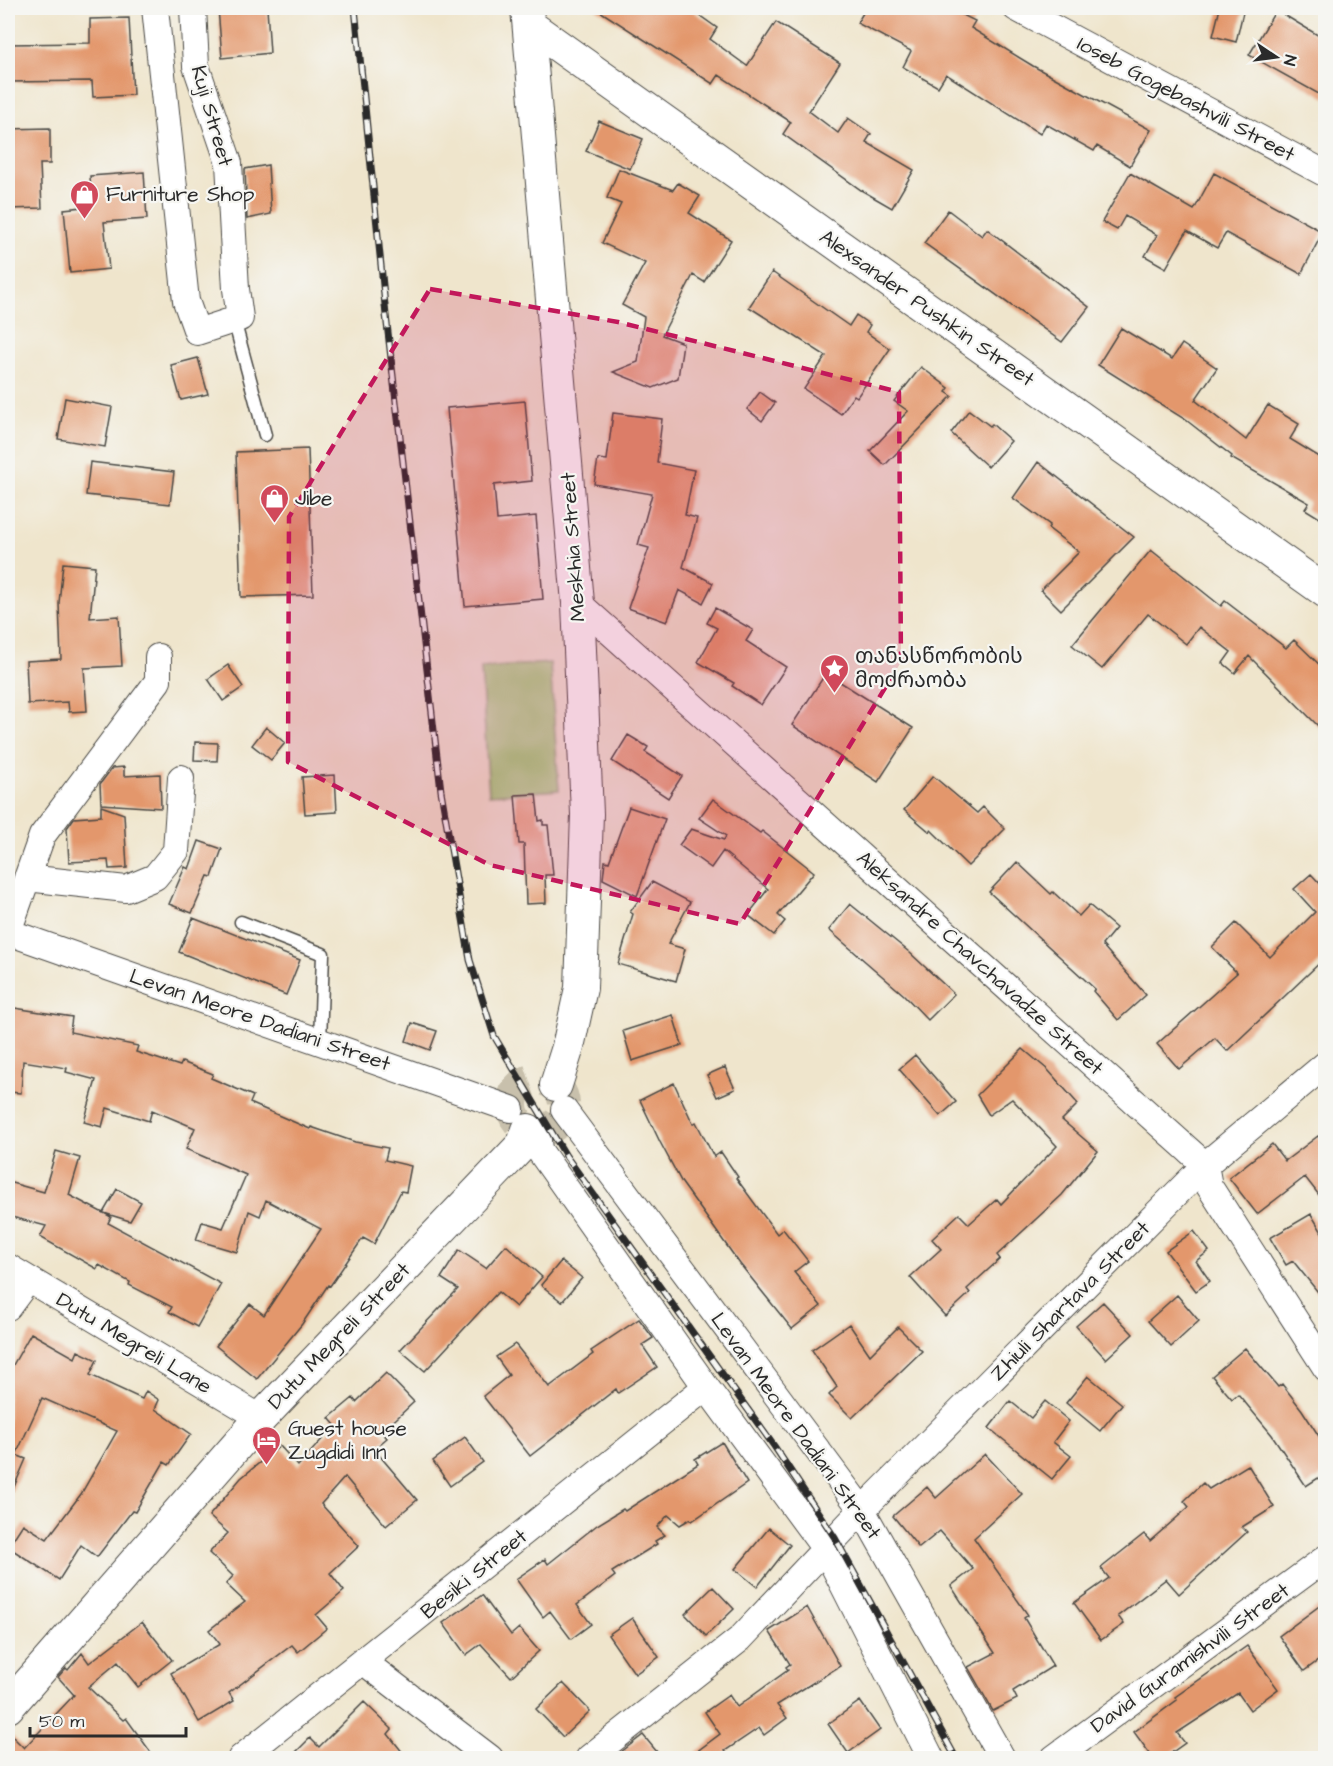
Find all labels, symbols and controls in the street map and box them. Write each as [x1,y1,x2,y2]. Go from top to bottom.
north arrow [1246,27,1306,87]
street label: Ioseb Gogebashvili Street [1071,29,1300,171]
text: N [1278,53,1301,68]
street label: Kuji Street [184,62,240,170]
shop icon: Furniture Shop [69,178,101,220]
place label: Furniture Shop [106,180,255,210]
street label: Alexsander Pushkin Street [814,223,1041,394]
street label: Meskhia Street [553,471,593,623]
shop icon: Jibe [258,482,290,524]
place label: Jibe [295,484,332,513]
place label: თანასწორობის მოძრაობა [855,642,1023,695]
place icon: თანასწორობის მოძრაობა [818,652,850,694]
street label: Aleksandre Chavchavadze Street [850,844,1110,1082]
street label: Levan Meore Dadiani Street [126,962,395,1078]
street label: Zhiuli Shartava Street [983,1214,1157,1388]
street label: Dutu Megreli Street [261,1256,419,1417]
street label: Dutu Megreli Lane [50,1285,217,1403]
street label: Levan Meore Dadiani Street [704,1307,889,1546]
place label: Guest house Zugdidi Inn [288,1414,407,1469]
hotel icon: Guest house Zugdidi Inn [251,1424,283,1466]
street label: Besiki Street [415,1522,534,1626]
street label: David Guramishvili Street [1085,1576,1296,1740]
scale bar [30,1700,186,1738]
text: 50 m [39,1709,84,1734]

